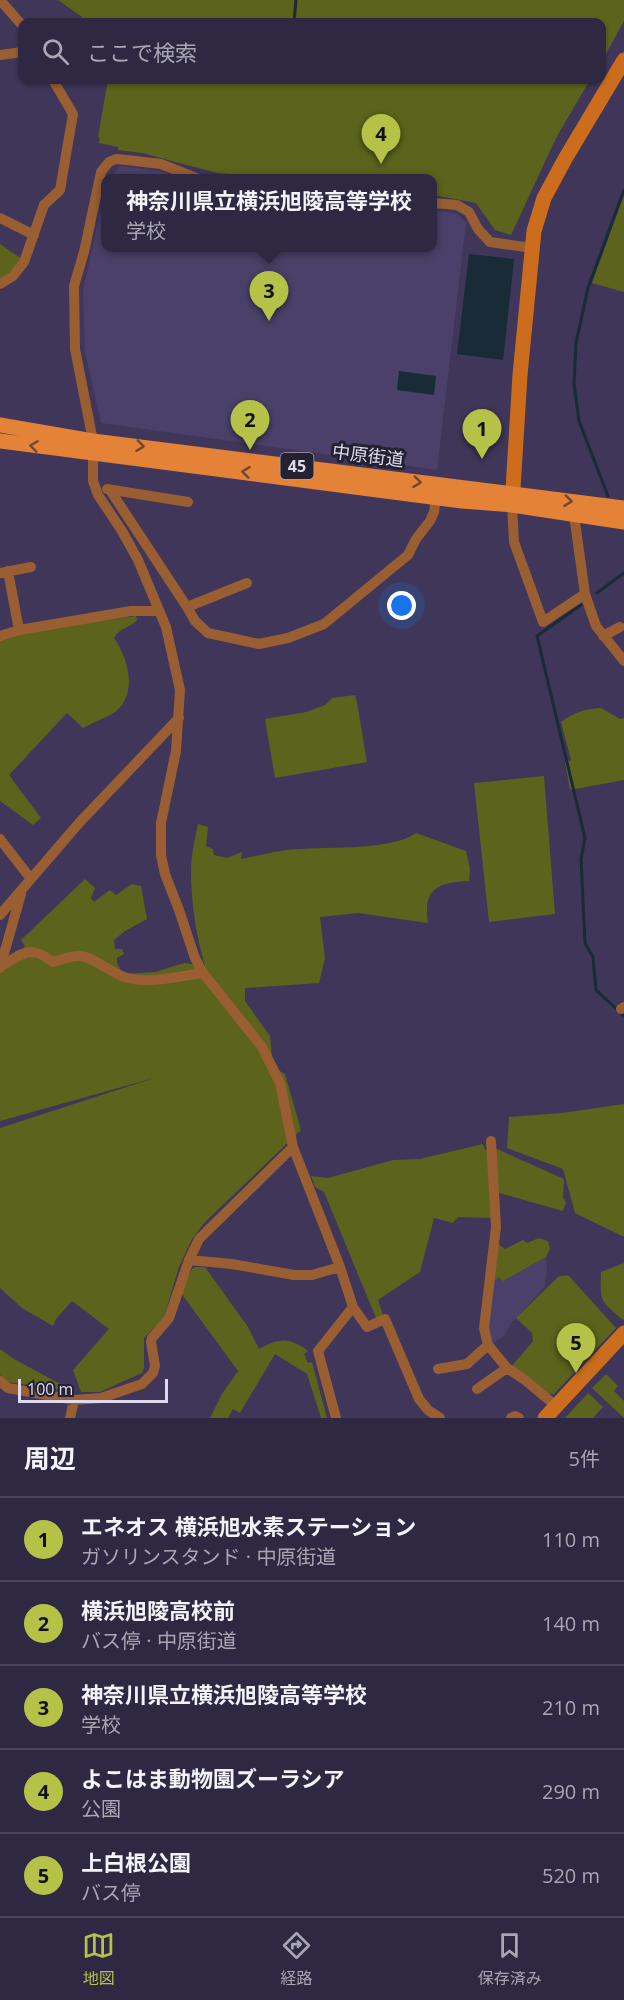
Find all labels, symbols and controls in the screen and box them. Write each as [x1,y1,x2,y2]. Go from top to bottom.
search box [18,18,606,84]
icon: search [39,35,72,68]
text: ここで検索 [87,37,197,67]
pin: 4 [362,114,400,164]
popup [101,174,437,252]
text: 神奈川県立横浜旭陵高等学校 [126,185,412,215]
text: 学校 [126,217,166,244]
pin: 3 [250,272,288,321]
pin: 2 [230,400,270,450]
pin: 1 [462,410,502,459]
street label: 中原街道 [331,439,405,471]
one-way arrow [30,440,39,452]
one-way arrow [136,440,145,452]
road number: 45 [280,453,314,479]
one-way arrow [241,466,251,478]
one-way arrow [412,475,422,488]
one-way arrow [563,494,573,507]
your location [387,591,416,620]
pin: 5 [556,1324,596,1373]
scale bar [18,1376,168,1404]
text: 100 m [27,1378,73,1400]
text: 周辺 [24,1440,76,1476]
text: 5件 [569,1445,600,1472]
text: エネオス 横浜旭水素ステーション [81,1511,416,1541]
text: 1 [38,1526,49,1553]
text: 110 m [542,1526,600,1553]
text: ガソリンスタンド · 中原街道 [81,1543,336,1570]
text: 横浜旭陵高校前 [81,1595,235,1625]
text: 2 [38,1610,49,1637]
text: 140 m [542,1610,600,1637]
text: バス停 · 中原街道 [81,1627,237,1654]
text: 神奈川県立横浜旭陵高等学校 [81,1679,367,1709]
text: 3 [38,1694,49,1721]
text: 210 m [542,1694,600,1721]
text: 学校 [81,1711,121,1738]
text: よこはま動物園ズーラシア [81,1763,345,1793]
text: 4 [38,1778,49,1805]
text: 290 m [542,1778,600,1805]
text: 公園 [81,1795,121,1822]
text: 上白根公園 [81,1847,191,1877]
text: 5 [38,1862,49,1889]
text: 520 m [542,1862,600,1889]
text: バス停 [81,1879,141,1906]
tab: 地図 [82,1929,115,1989]
tab: 経路 [280,1929,313,1989]
tab: 保存済み [478,1929,542,1989]

